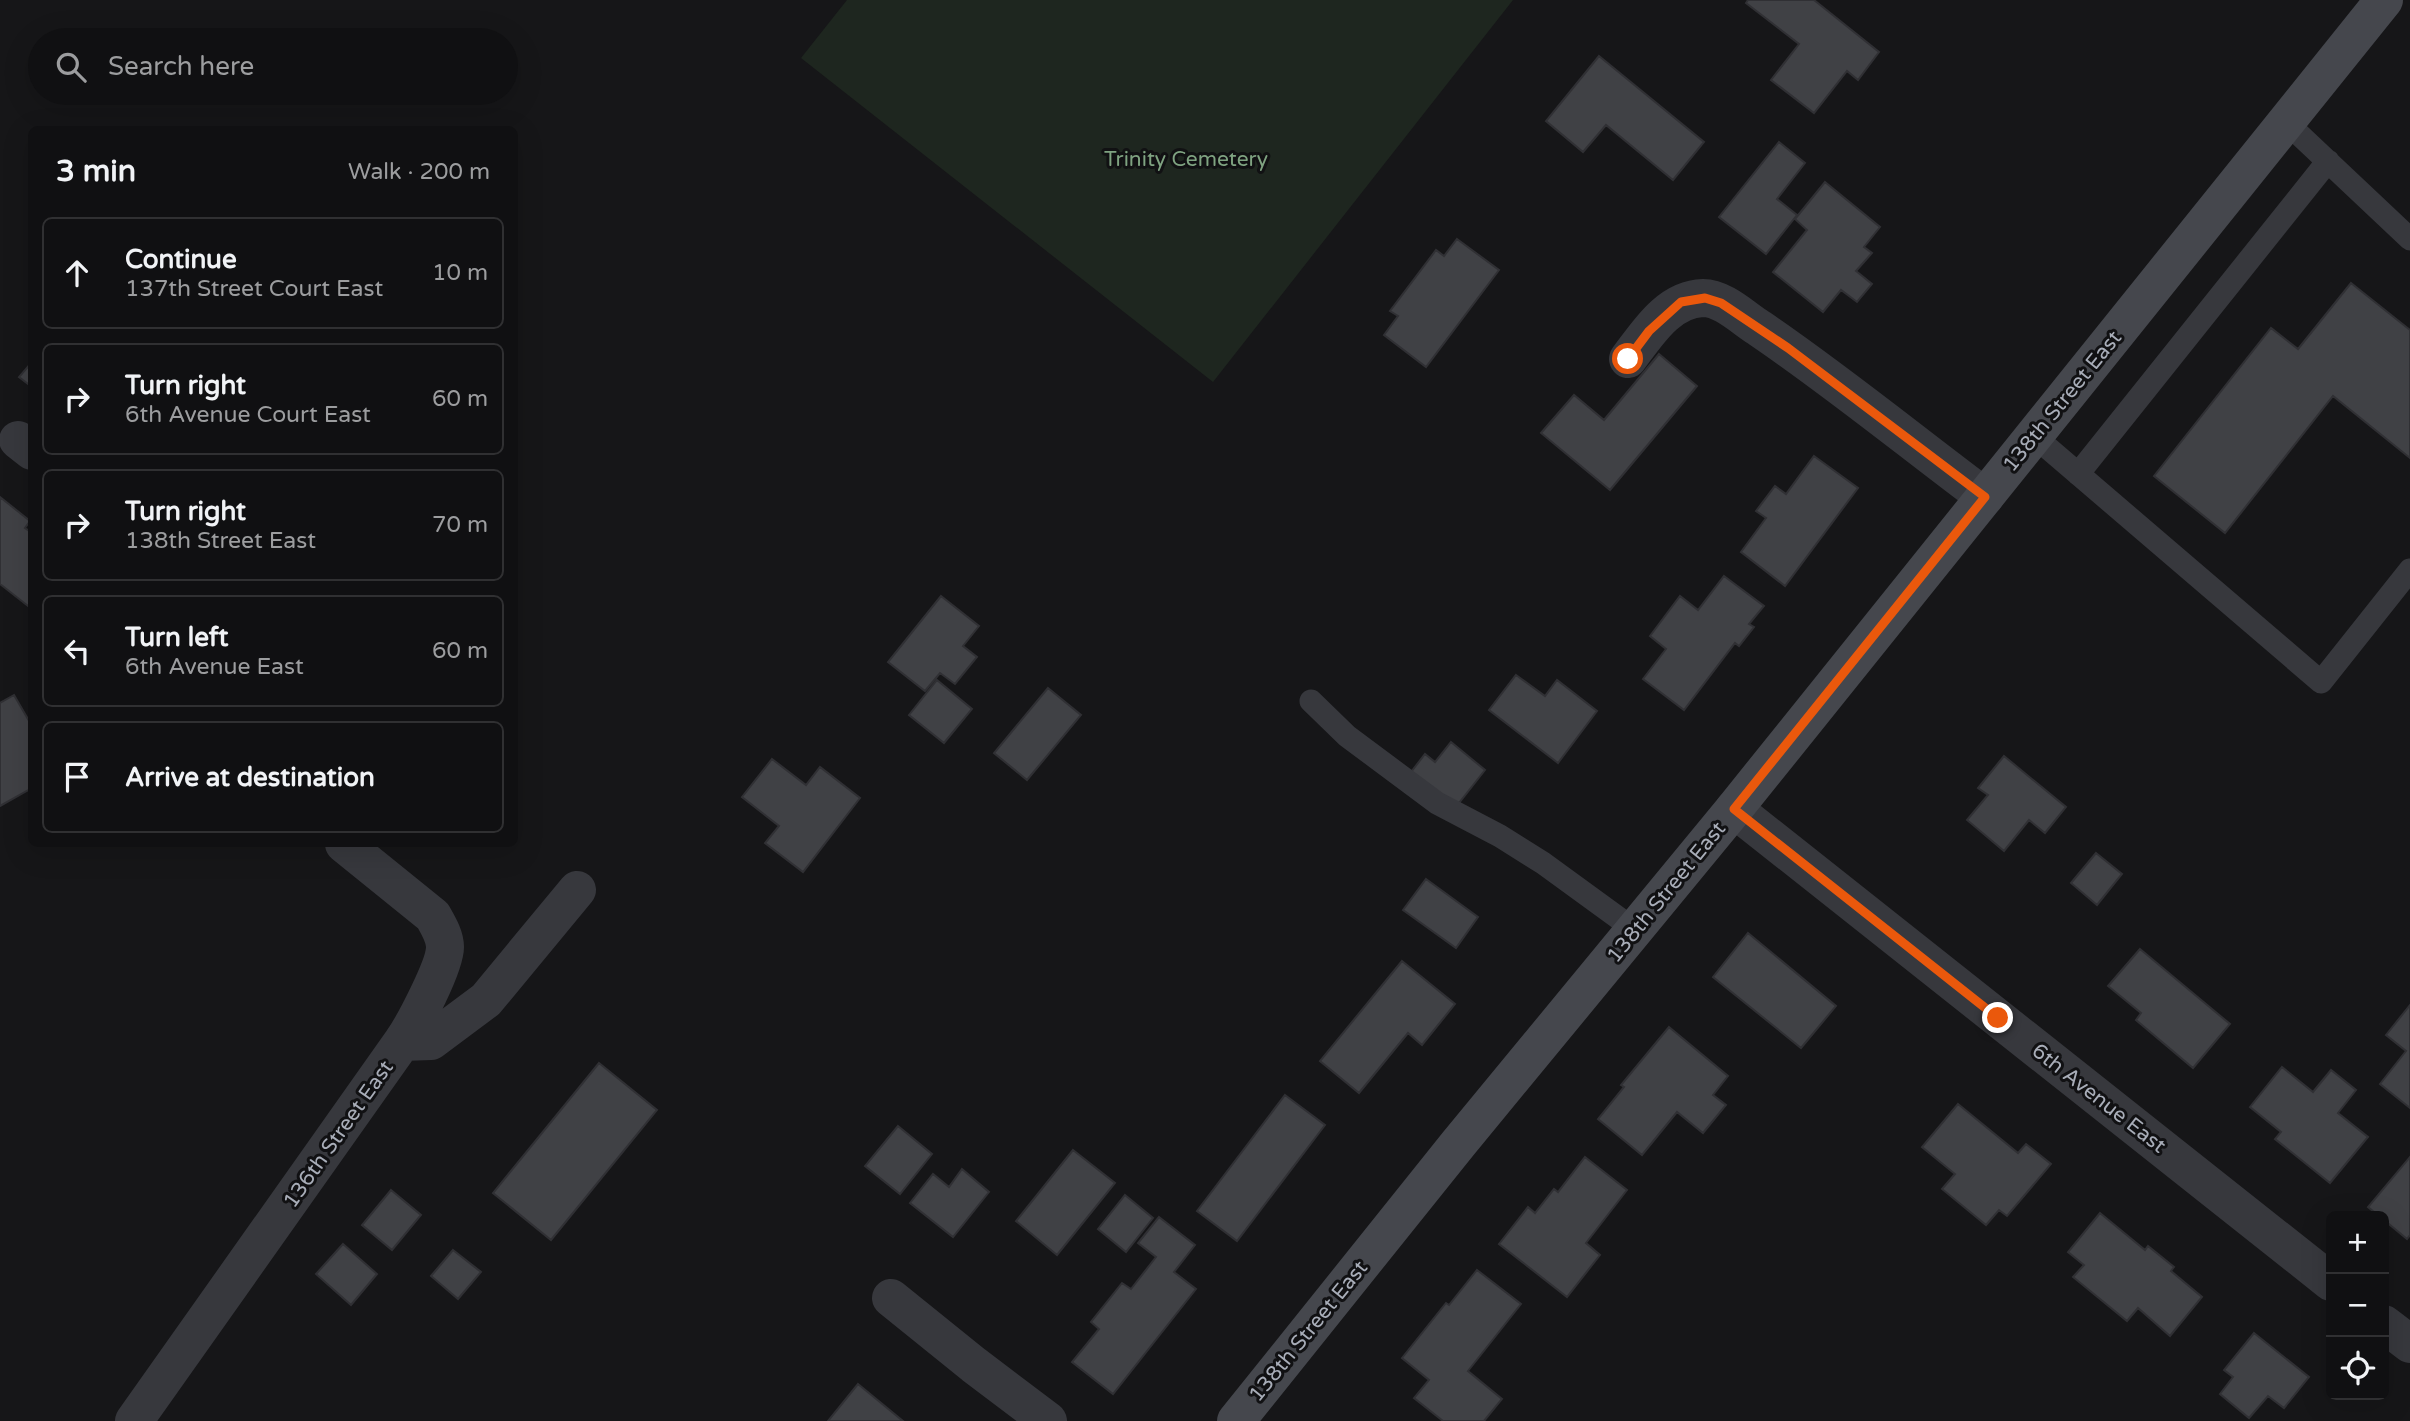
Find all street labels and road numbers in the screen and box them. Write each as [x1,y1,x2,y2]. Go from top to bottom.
street label: 138th Street East [1998,326,2127,477]
street label: 138th Street East [1602,817,1731,968]
street label: 6th Avenue East [2027,1038,2171,1158]
street label: 136th Street East [278,1056,399,1213]
street label: 138th Street East [1244,1256,1373,1407]

